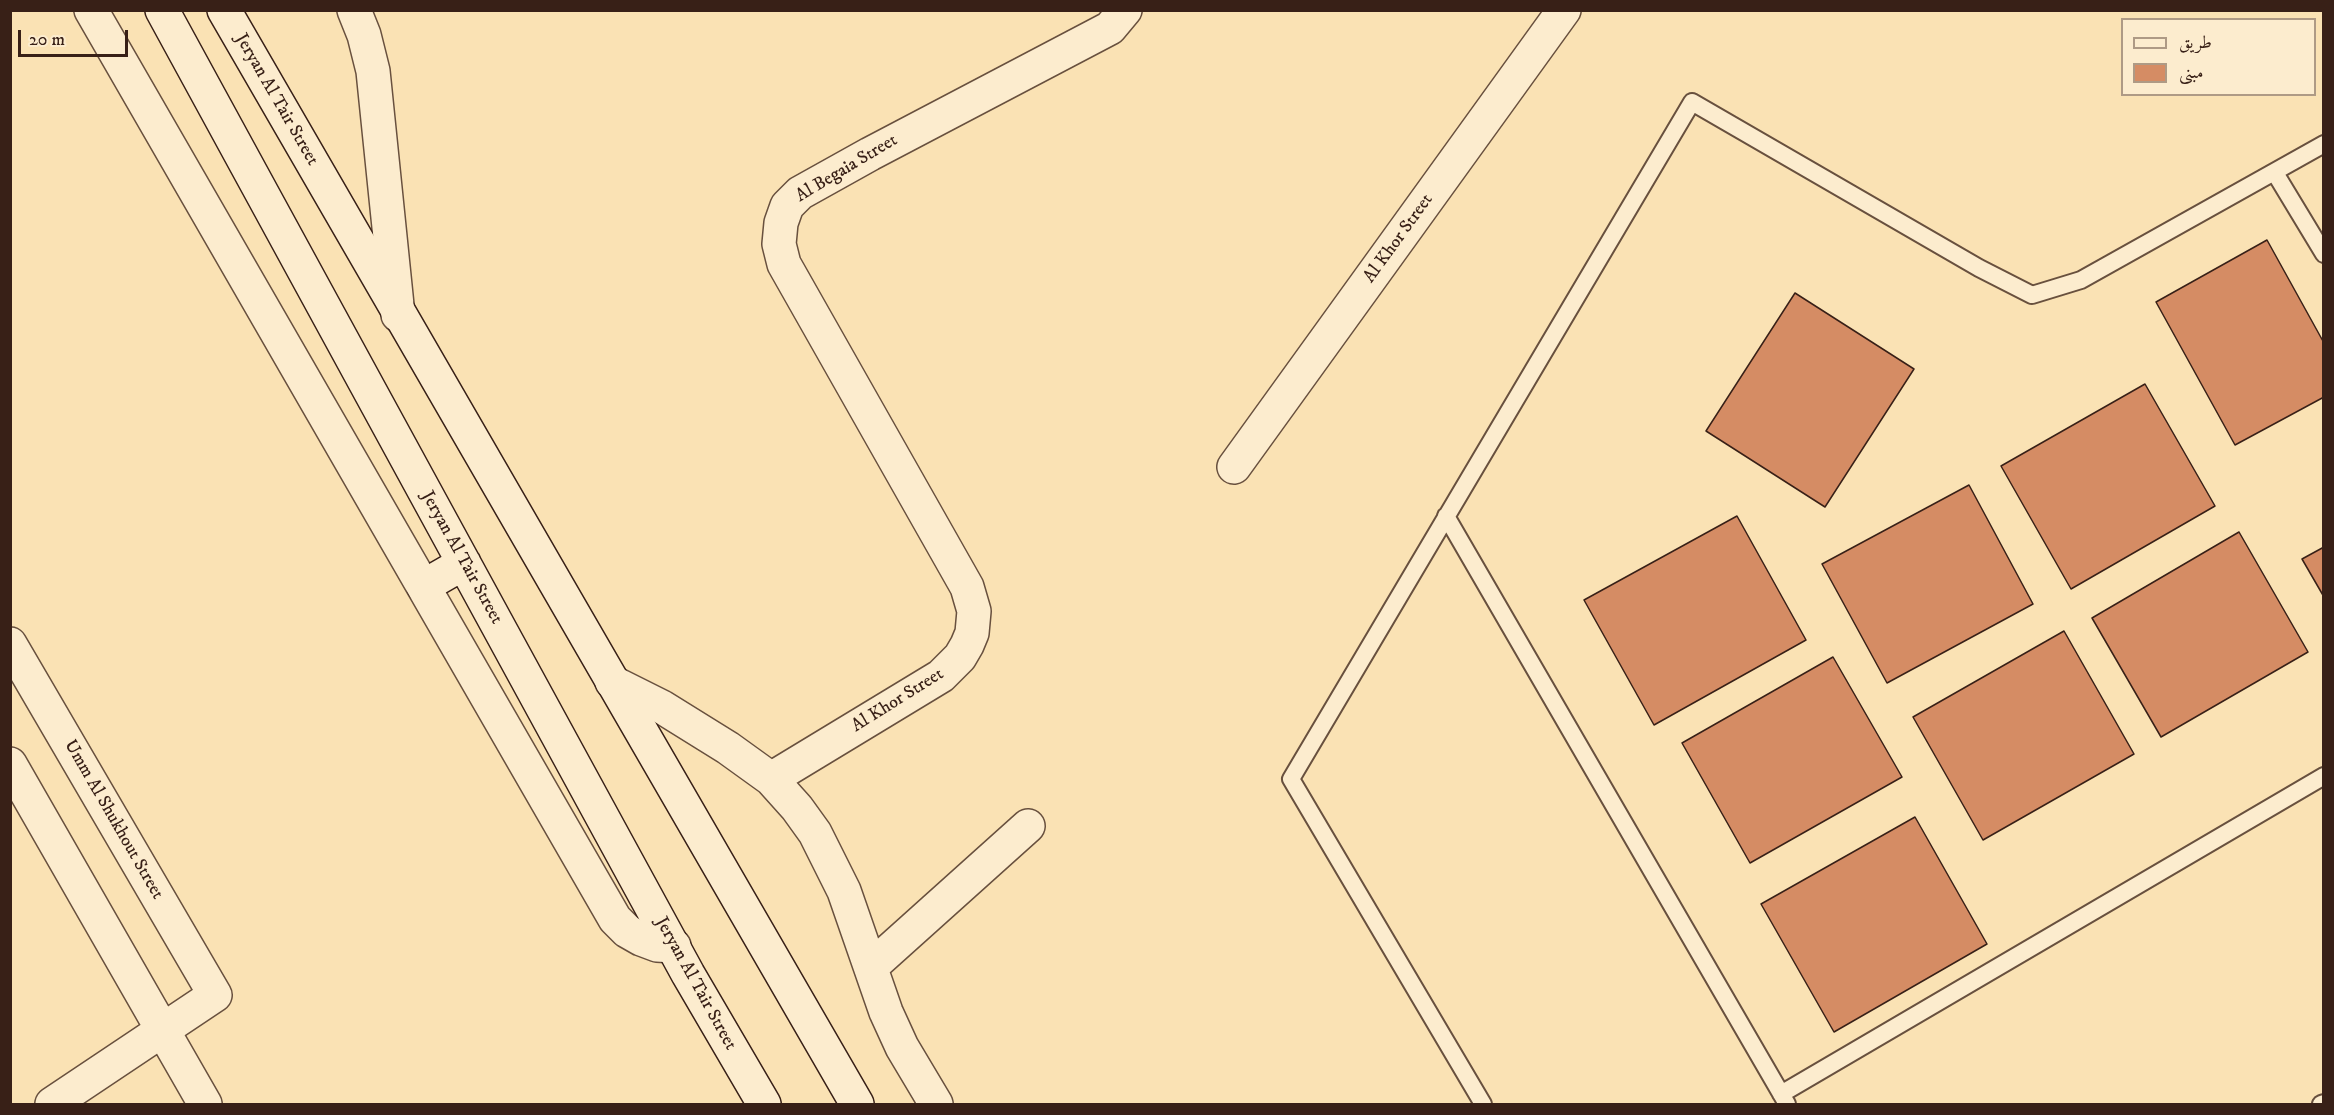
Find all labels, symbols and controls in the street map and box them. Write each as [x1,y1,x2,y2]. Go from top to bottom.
scale bar [21,18,130,56]
legend [2121,18,2316,96]
text: 20 m [29,29,65,51]
street label: Jeryan Al Tair Street [229,30,323,170]
text: طريق [2179,32,2212,54]
text: مبنى [2179,62,2204,84]
street label: Al Begaia Street [792,130,902,208]
street label: Al Khor Street [1360,190,1438,288]
street label: Jeryan Al Tair Street [416,488,506,628]
street label: Al Khor Street [848,664,948,738]
street label: Umm Al Shukhout Street [59,736,167,904]
street label: Jeryan Al Tair Street [650,914,740,1054]

